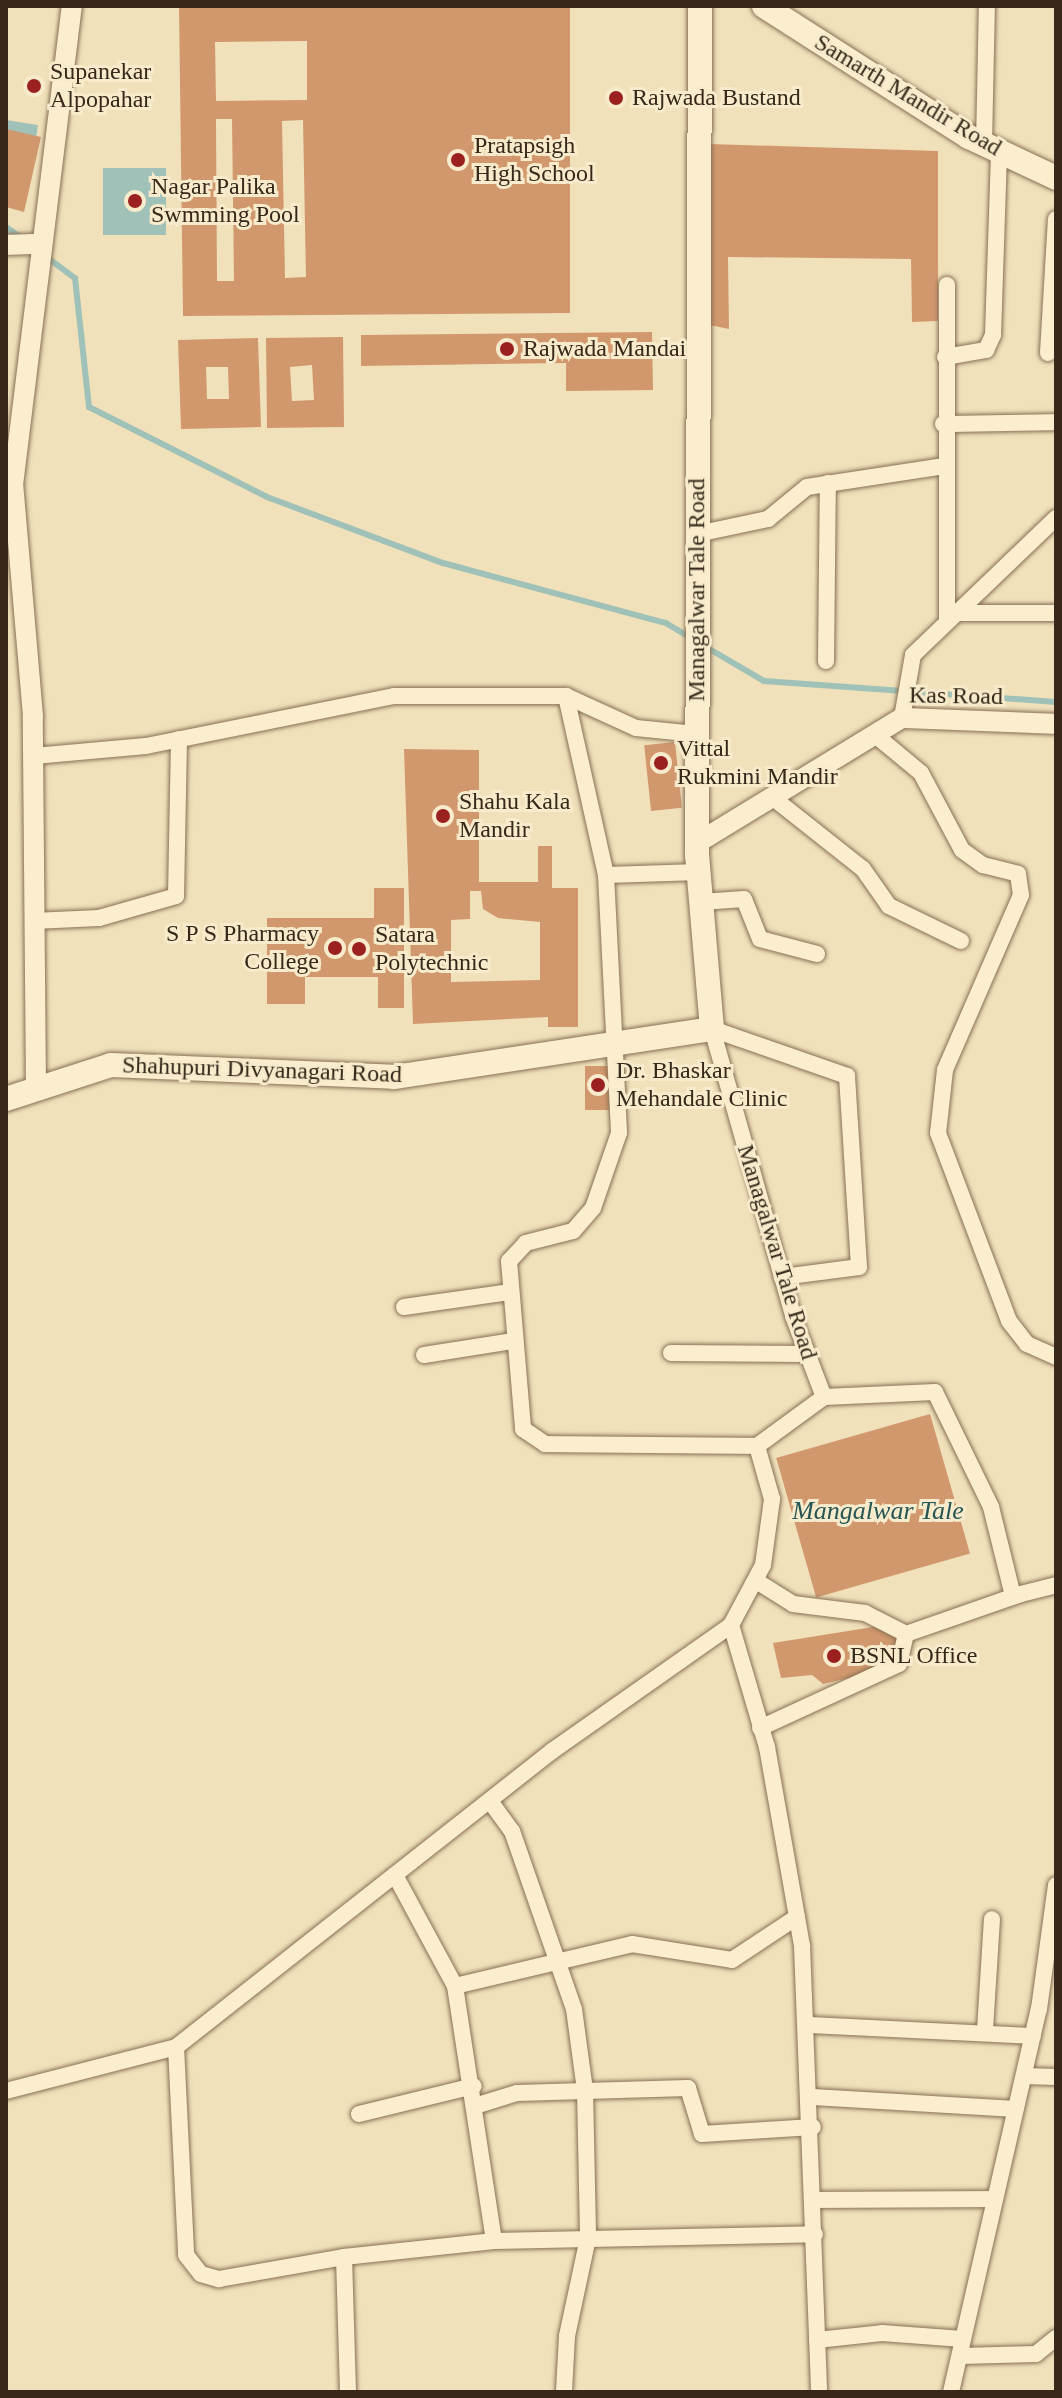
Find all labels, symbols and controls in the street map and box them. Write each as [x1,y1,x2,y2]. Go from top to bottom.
street label: Samarth Mandir Road [809,28,1007,162]
place label: Supanekar Alpopahar [50,58,151,114]
marker: Supanekar Alpopahar [25,77,43,95]
place label: Rajwada Bustand [632,84,801,112]
marker: Rajwada Bustand [607,89,625,107]
place label: Pratapsigh High School [474,132,595,188]
marker: Pratapsigh High School [449,151,467,169]
place label: Nagar Palika Swmming Pool [151,173,300,229]
marker: Nagar Palika Swmming Pool [126,192,144,210]
place label: Rajwada Mandai [523,335,686,363]
marker: Rajwada Mandai [498,340,516,358]
street label: Managalwar Tale Road [683,478,711,702]
street label: Kas Road [909,681,1003,711]
place label: Vittal Rukmini Mandir [677,735,838,791]
marker: Vittal Rukmini Mandir [652,754,670,772]
place label: Shahu Kala Mandir [459,788,570,844]
marker: Shahu Kala Mandir [434,807,452,825]
place label: S P S Pharmacy College [165,920,319,976]
place label: Satara Polytechnic [375,921,488,977]
marker: S P S Pharmacy College [326,939,344,957]
marker: Satara Polytechnic [350,940,368,958]
street label: Shahupuri Divyanagari Road [122,1051,402,1089]
place label: Dr. Bhaskar Mehandale Clinic [616,1057,787,1113]
marker: Dr. Bhaskar Mehandale Clinic [587,1074,609,1096]
street label: Managalwar Tale Road [731,1141,823,1363]
water label: Mangalwar Tale [792,1495,964,1527]
place label: BSNL Office [850,1642,978,1670]
marker: BSNL Office [825,1647,843,1665]

